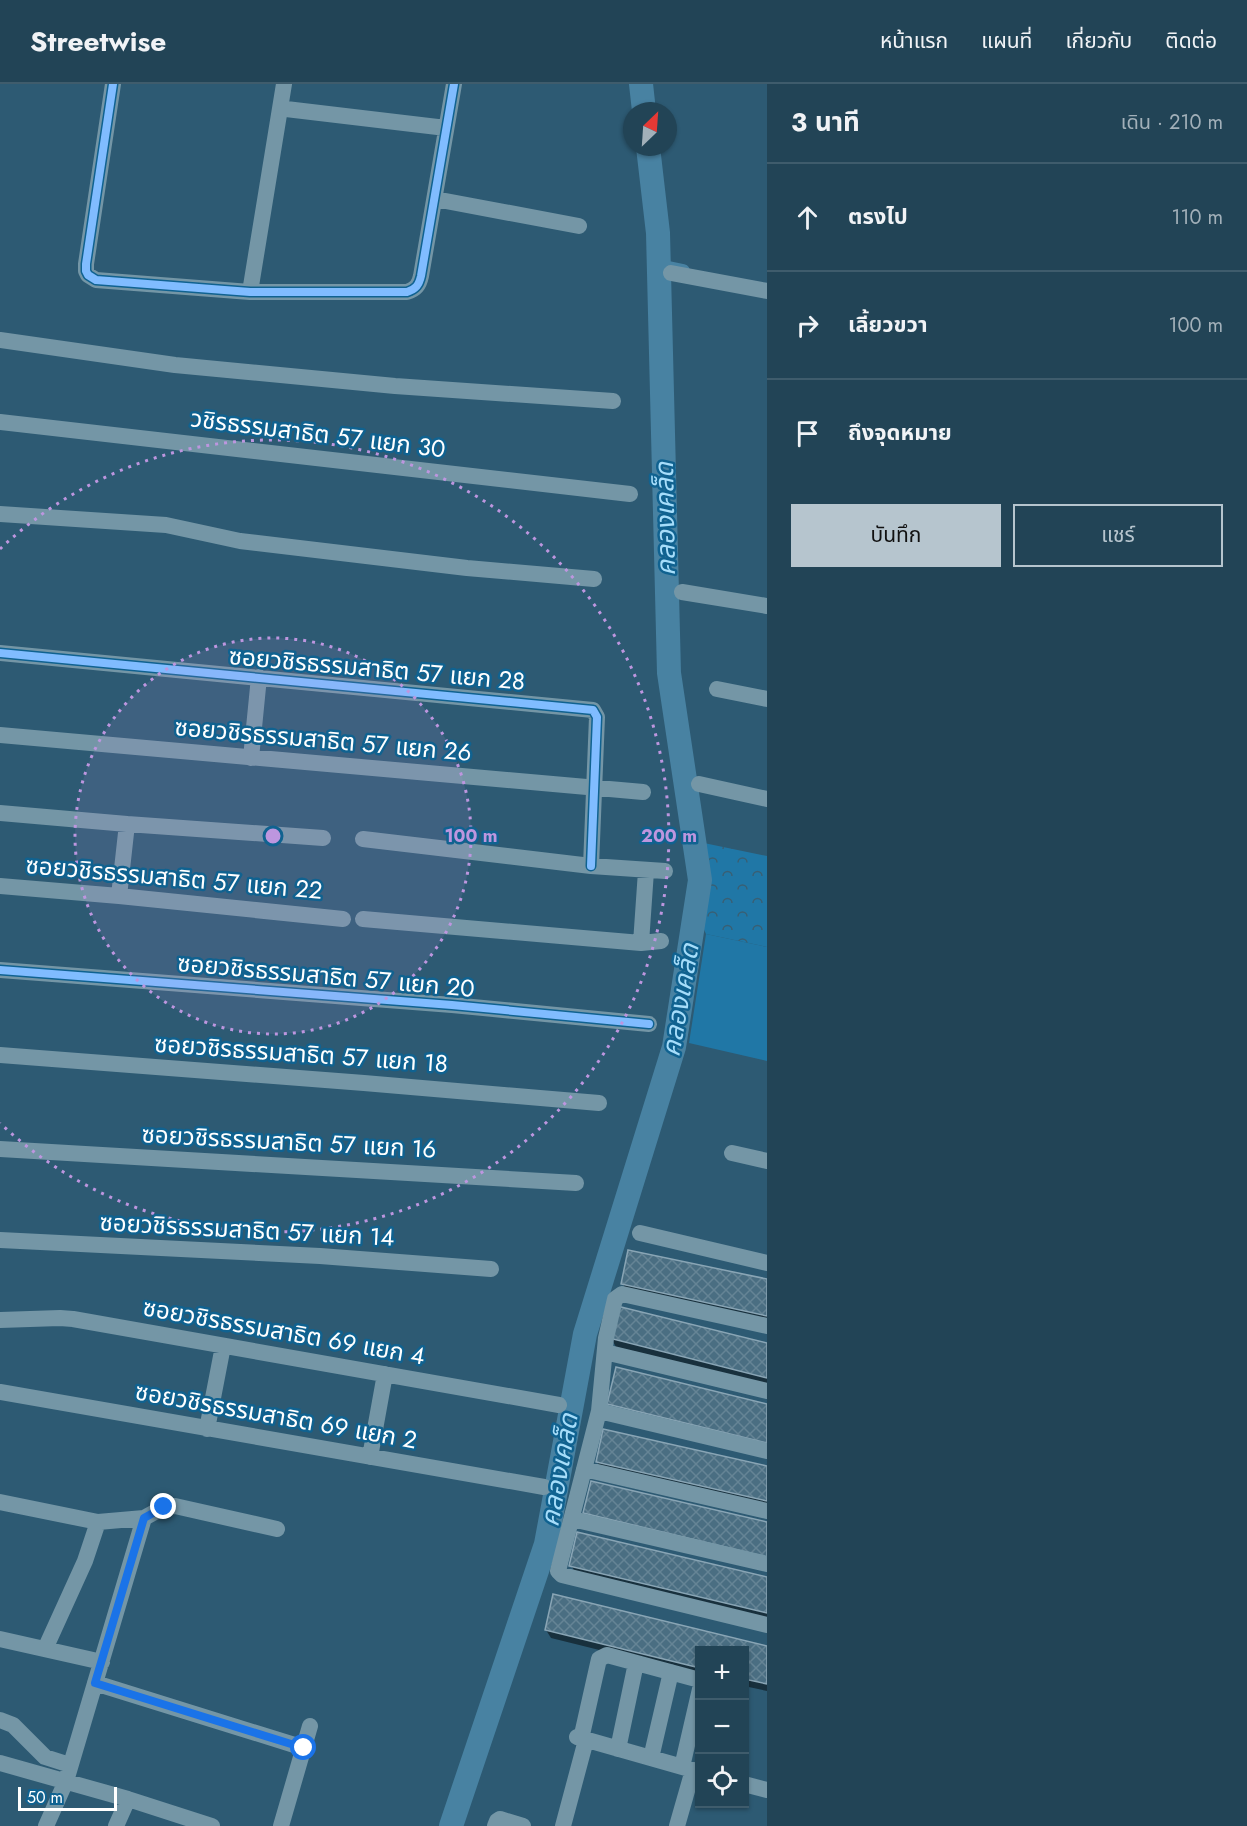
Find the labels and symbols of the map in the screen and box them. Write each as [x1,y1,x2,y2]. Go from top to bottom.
north arrow [623,102,677,156]
street label: วชิรธรรมสาธิต 57 แยก 30 [189,401,448,467]
water label: คลองเคล็ด [645,461,685,576]
street label: ซอยวชิรธรรมสาธิต 57 แยก 28 [227,638,527,699]
street label: ซอยวชิรธรรมสาธิต 57 แยก 26 [173,709,473,770]
text: 100 m [444,823,498,849]
text: 200 m [641,823,697,849]
centre of rings [263,826,283,846]
street label: ซอยวชิรธรรมสาธิต 57 แยก 22 [24,847,324,908]
water label: คลองเคล็ด [651,940,709,1059]
street label: ซอยวชิรธรรมสาธิต 57 แยก 20 [176,945,476,1006]
street label: ซอยวชิรธรรมสาธิต 57 แยก 18 [153,1026,449,1081]
street label: ซอยวชิรธรรมสาธิต 57 แยก 16 [141,1116,437,1167]
street label: ซอยวชิรธรรมสาธิต 57 แยก 14 [99,1204,395,1255]
street label: ซอยวชิรธรรมสาธิต 69 แยก 4 [140,1289,428,1374]
street label: ซอยวชิรธรรมสาธิต 69 แยก 2 [132,1373,420,1458]
water label: คลองเคล็ด [530,1410,588,1529]
route end [150,1493,176,1519]
route start [290,1734,316,1760]
scale bar [18,1784,117,1812]

